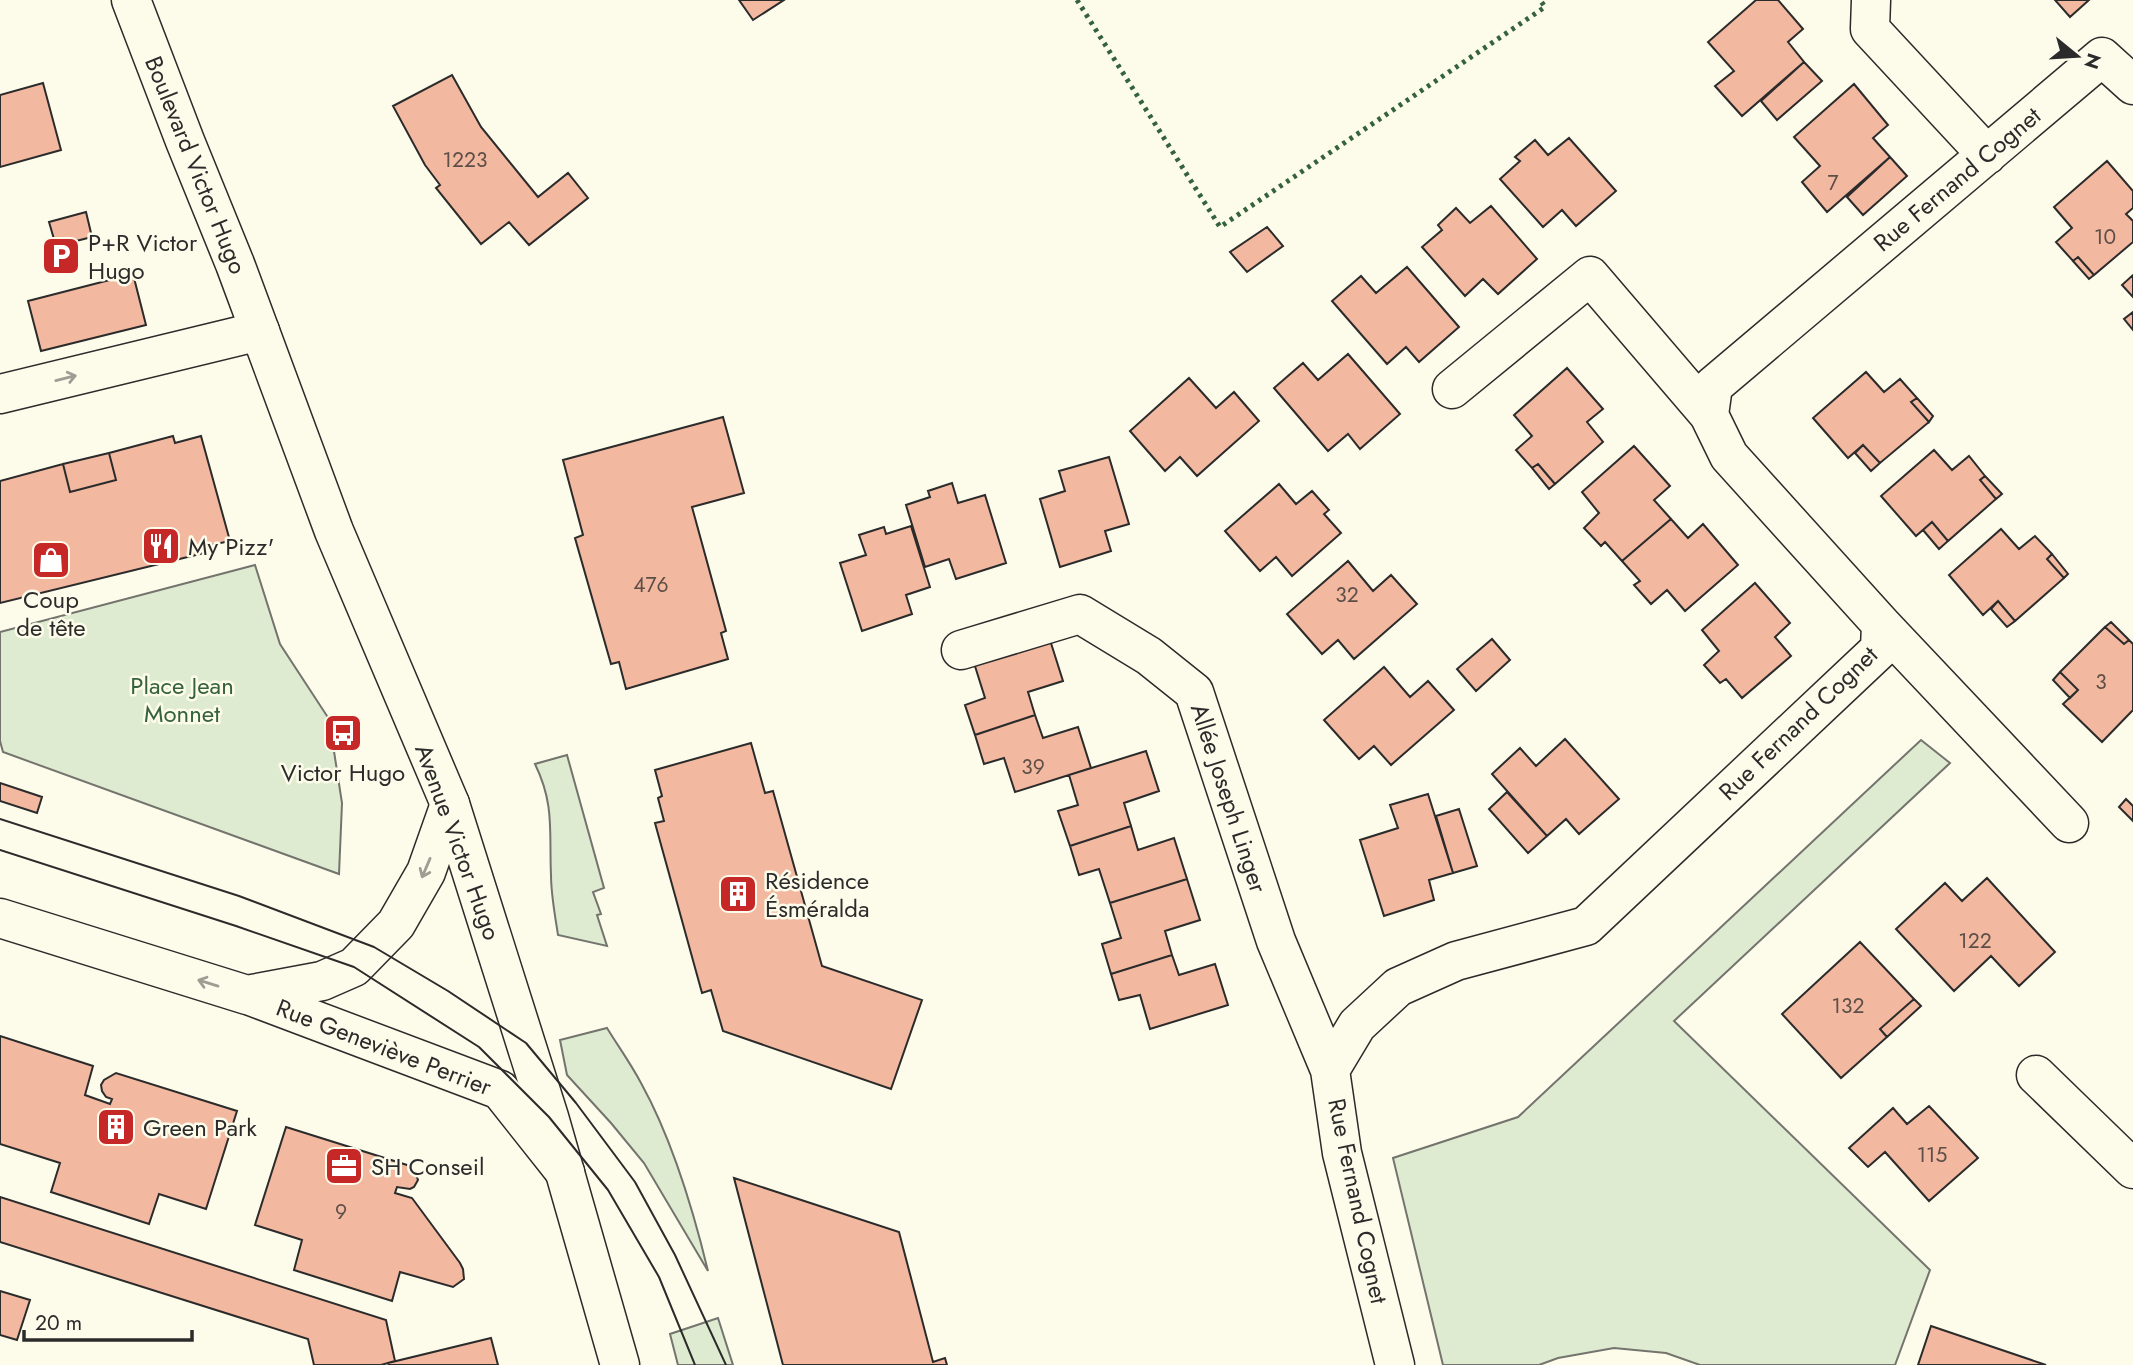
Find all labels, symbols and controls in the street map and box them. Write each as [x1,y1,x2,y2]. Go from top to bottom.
north arrow [2042,21,2112,91]
text: N [2078,50,2108,72]
street label: Boulevard Victor Hugo [136,51,256,279]
street label: Rue Fernand Cognet [1866,98,2048,260]
house number: 1223 [443,145,487,175]
house number: 7 [1827,168,1839,198]
house number: 10 [2094,222,2116,252]
place label: P+R Victor Hugo [88,225,198,288]
parking icon: P+R Victor Hugo [40,235,82,277]
one-way arrow [54,371,77,384]
restaurant icon: My Pizz' [140,525,182,567]
place label: My Pizz' [188,529,274,564]
shop icon: Coup de tête [30,539,72,581]
house number: 476 [633,570,669,600]
house number: 32 [1335,580,1359,610]
place label: Coup de tête [16,582,86,645]
street label: Rue Fernand Cognet [1711,638,1886,808]
house number: 3 [2095,667,2107,697]
park label: Place Jean Monnet [130,668,234,731]
street label: Allée Joseph Linger [1182,699,1276,898]
bus stop icon: Victor Hugo [322,712,364,754]
street label: Avenue Victor Hugo [406,739,510,945]
house number: 39 [1021,752,1045,782]
place label: Victor Hugo [281,755,405,790]
one-way arrow [419,857,432,878]
place label: Résidence Ésméralda [765,863,869,926]
building icon: Résidence Ésméralda [717,873,759,915]
house number: 122 [1958,926,1992,956]
one-way arrow [197,975,219,988]
street label: Rue Geneviève Perrier [271,990,497,1104]
house number: 132 [1832,991,1864,1021]
street label: Rue Fernand Cognet [1319,1095,1397,1307]
building icon: Green Park [95,1106,137,1148]
place label: Green Park [143,1110,257,1145]
house number: 115 [1917,1140,1947,1170]
office icon: SH Conseil [323,1145,365,1187]
place label: SH Conseil [371,1149,484,1184]
house number: 9 [335,1197,347,1227]
scale bar [24,1298,192,1342]
text: 20 m [35,1308,82,1338]

